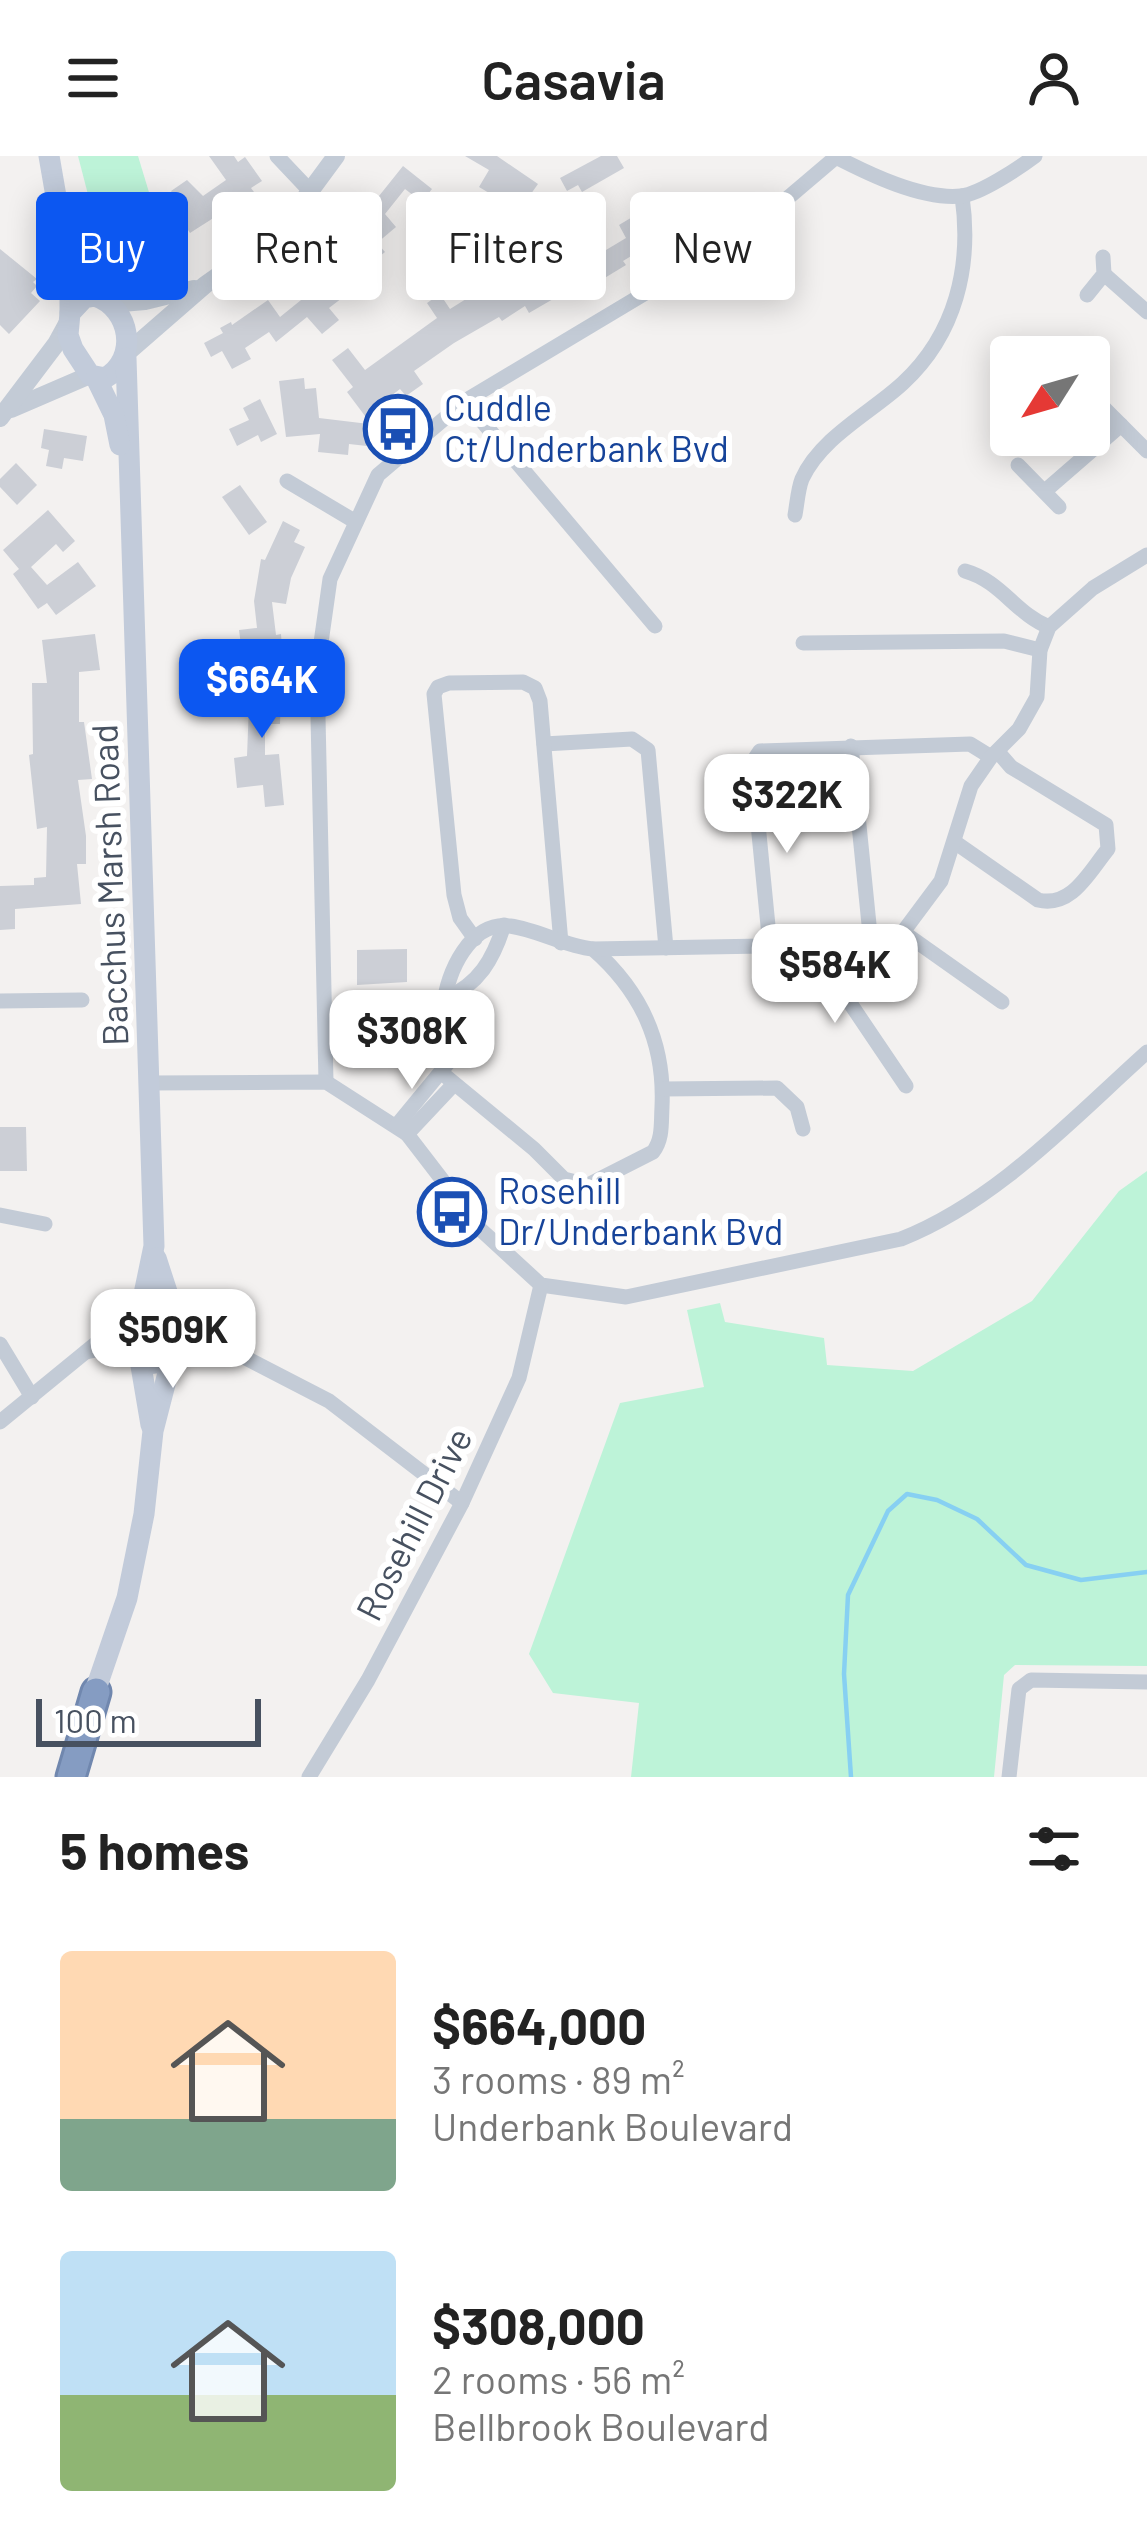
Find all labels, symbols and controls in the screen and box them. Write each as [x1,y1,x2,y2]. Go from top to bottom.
icon: menu [60,45,126,111]
icon: person [1021,45,1087,111]
text: Casavia [481,46,666,111]
chip: Buy [36,192,188,300]
chip: Rent [212,192,382,300]
chip: Filters [406,192,606,300]
chip: New [630,192,795,300]
north arrow [990,336,1110,456]
map controls [990,336,1110,456]
place label: Cuddle Ct/Underbank Bvd [444,385,729,469]
bus stop icon: Cuddle Ct/Underbank Bvd [363,394,433,464]
pin: $664K [178,639,346,741]
text: $664K [206,654,318,701]
street label: Bacchus Marsh Road [81,723,136,1047]
pin: $322K [703,754,871,856]
text: $322K [731,769,843,816]
pin: $584K [751,924,919,1026]
text: $584K [779,939,891,986]
pin: $308K [328,990,496,1092]
text: $308K [356,1005,468,1052]
place label: Rosehill Dr/Underbank Bvd [498,1168,783,1252]
bus stop icon: Rosehill Dr/Underbank Bvd [417,1177,487,1247]
pin: $509K [89,1289,257,1391]
text: $509K [118,1304,228,1351]
street label: Rosehill Drive [346,1420,480,1627]
scale bar [36,1693,261,1746]
text: 100 m [54,1700,137,1740]
icon: filters [1021,1816,1087,1882]
text: 5 homes [60,1819,249,1880]
text: $664,000 [432,1994,646,2055]
icon: home [156,1999,300,2143]
text: 3 rooms · 89 m² [432,2055,685,2102]
text: Underbank Boulevard [432,2102,793,2149]
text: $308,000 [432,2294,645,2355]
icon: home [156,2299,300,2443]
text: 2 rooms · 56 m² [432,2355,685,2402]
text: Bellbrook Boulevard [432,2402,770,2449]

